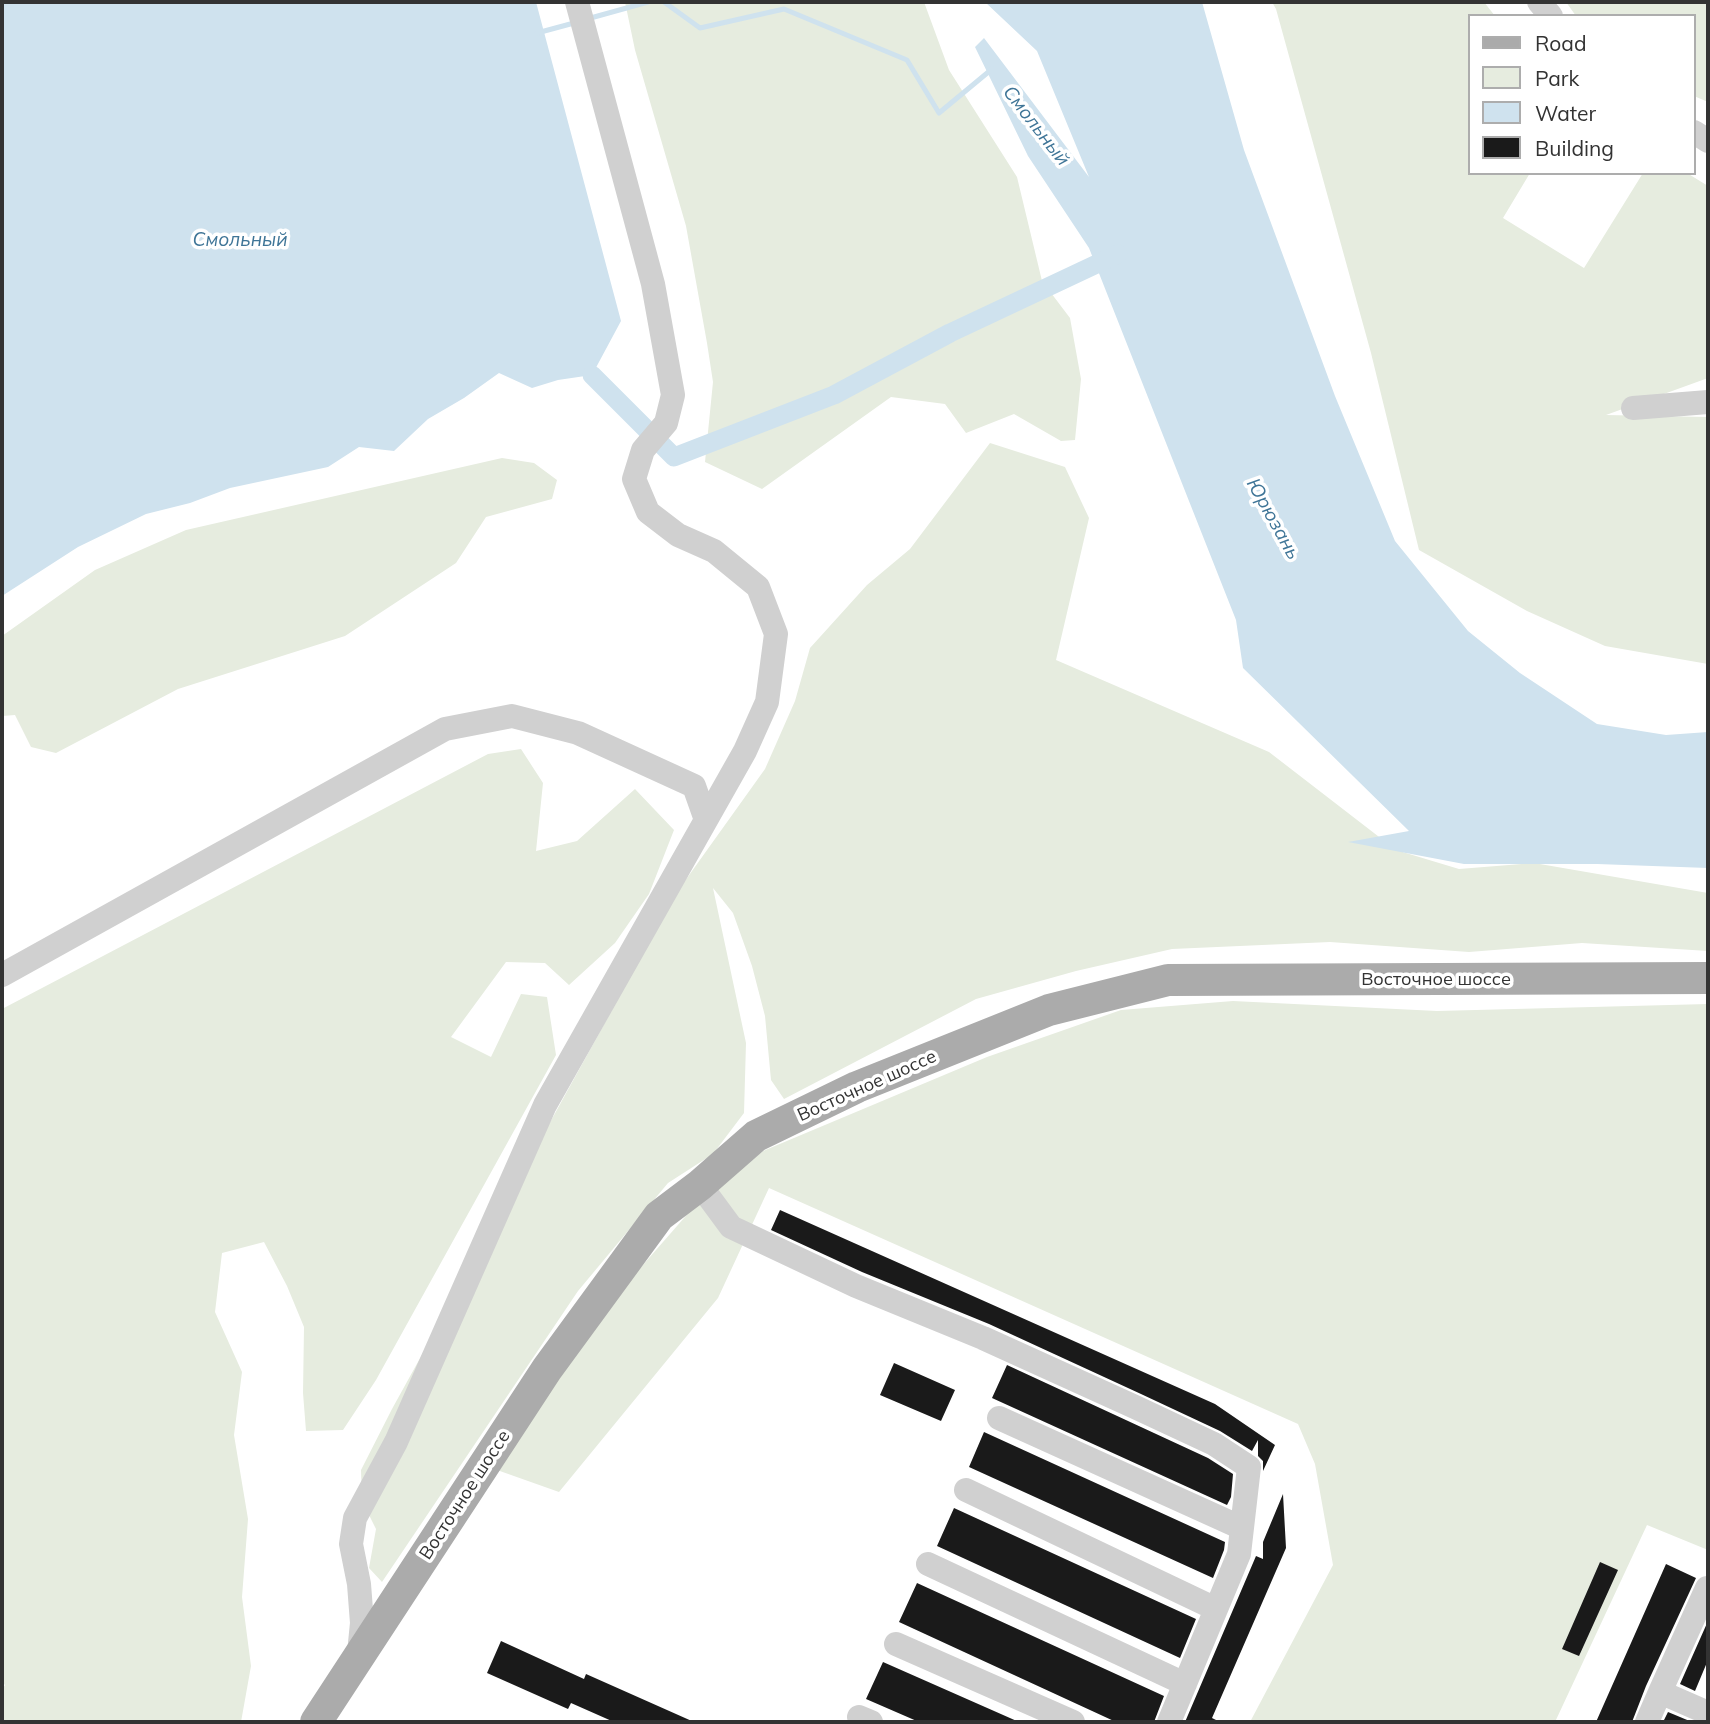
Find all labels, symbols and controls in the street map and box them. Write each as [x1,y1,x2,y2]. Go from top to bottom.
legend [1468,14,1696,175]
text: Road [1535,30,1586,56]
text: Park [1535,65,1579,91]
water label: Смольный [998,82,1074,170]
text: Water [1535,100,1596,126]
text: Building [1535,135,1614,161]
water label: Смольный [192,229,288,251]
water label: Юрюзань [1241,474,1305,564]
street label: Восточное шоссе [1361,969,1511,991]
street label: Восточное шоссе [794,1046,940,1126]
street label: Восточное шоссе [415,1426,515,1564]

